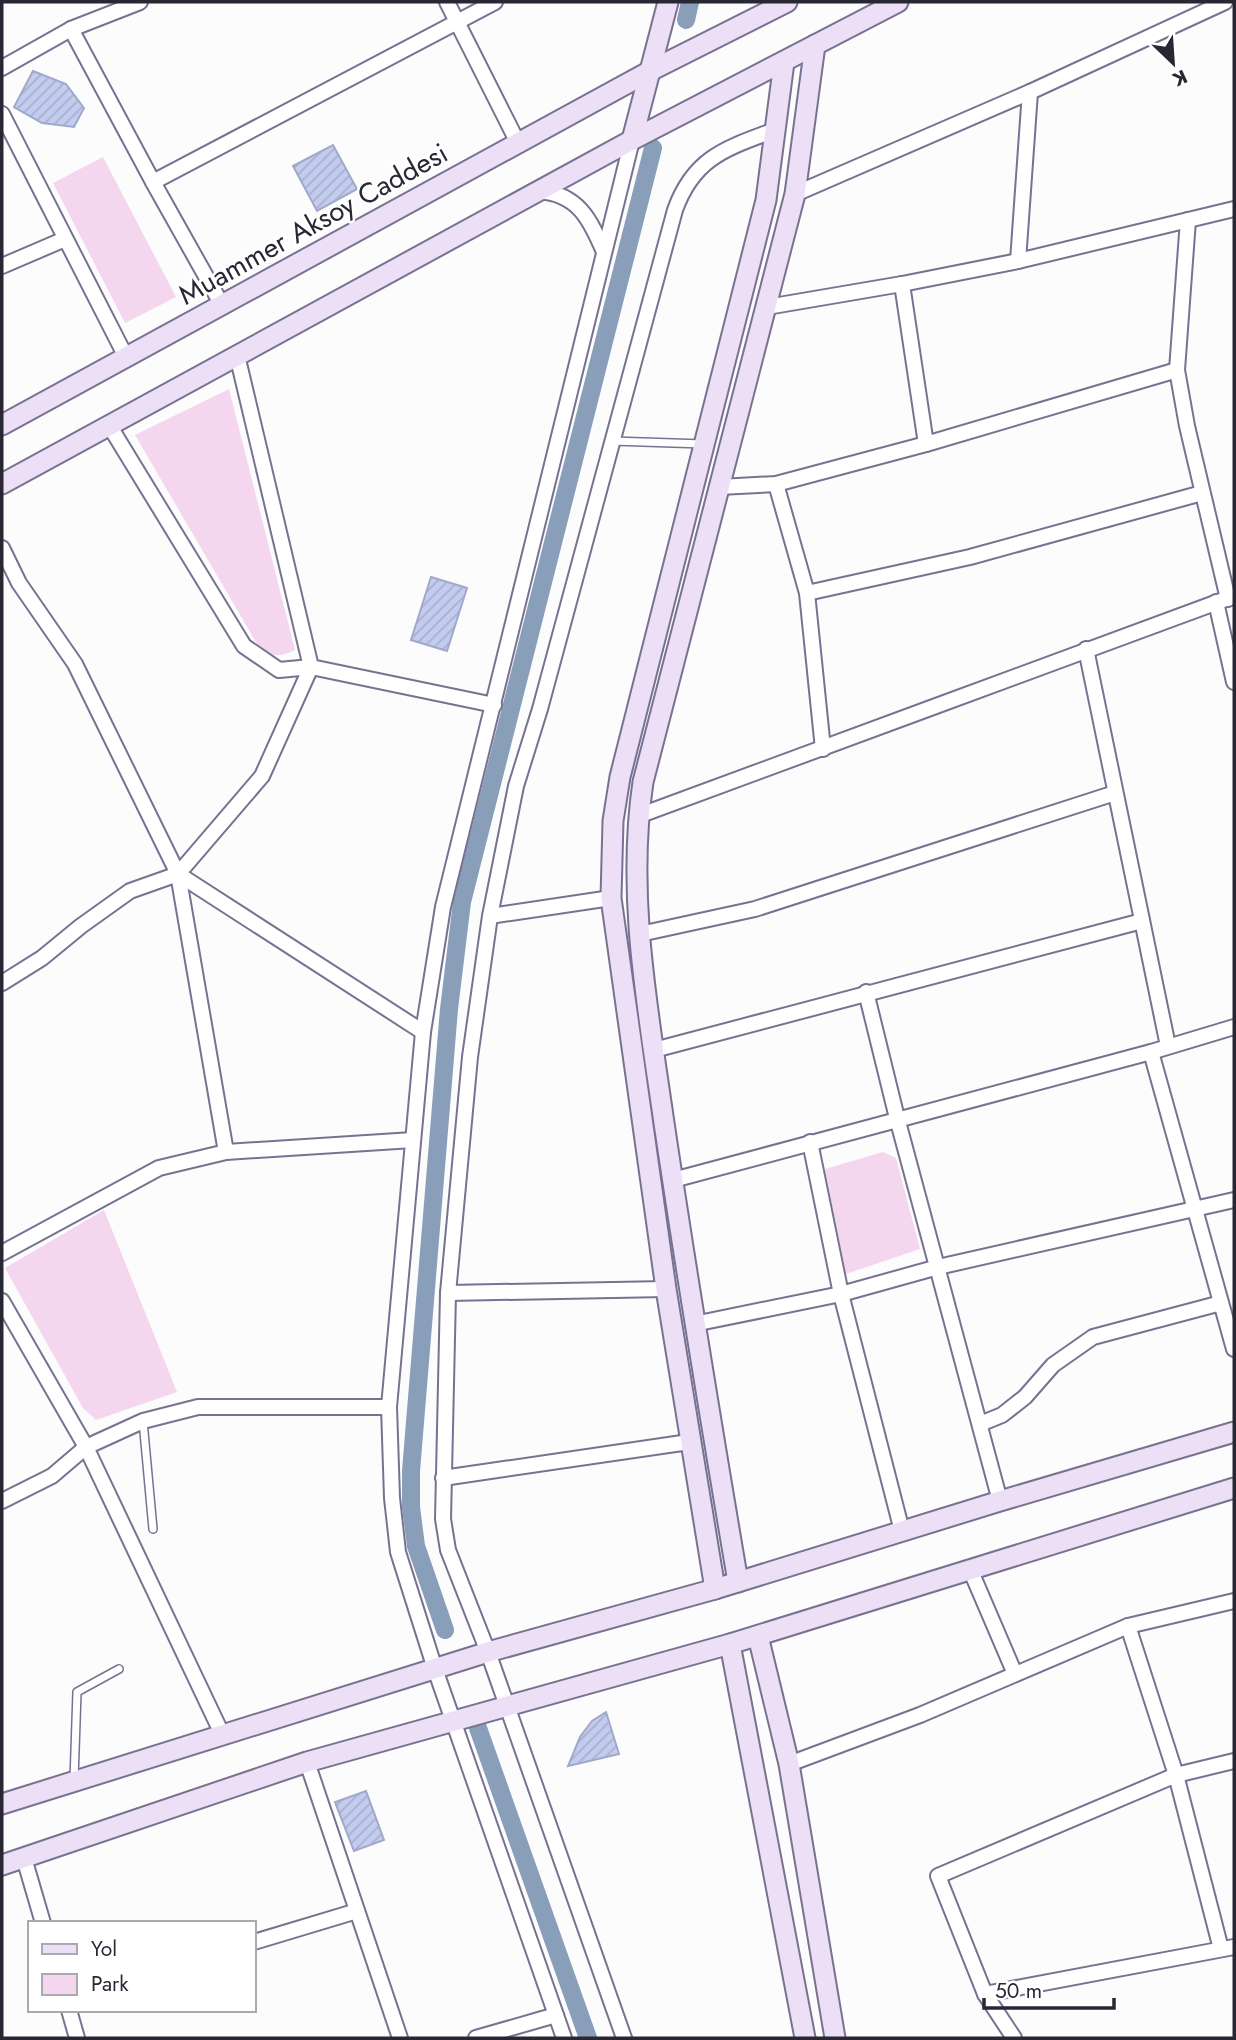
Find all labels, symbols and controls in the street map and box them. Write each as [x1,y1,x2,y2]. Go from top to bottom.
north arrow [1138,28,1208,98]
text: K [1168,63,1192,93]
street label: Muammer Aksoy Caddesi [171,133,455,315]
legend [28,1921,256,2012]
text: Yol [91,1934,117,1964]
scale bar [984,1966,1114,2010]
text: Park [91,1969,129,1999]
text: 50 m [995,1976,1042,2006]

